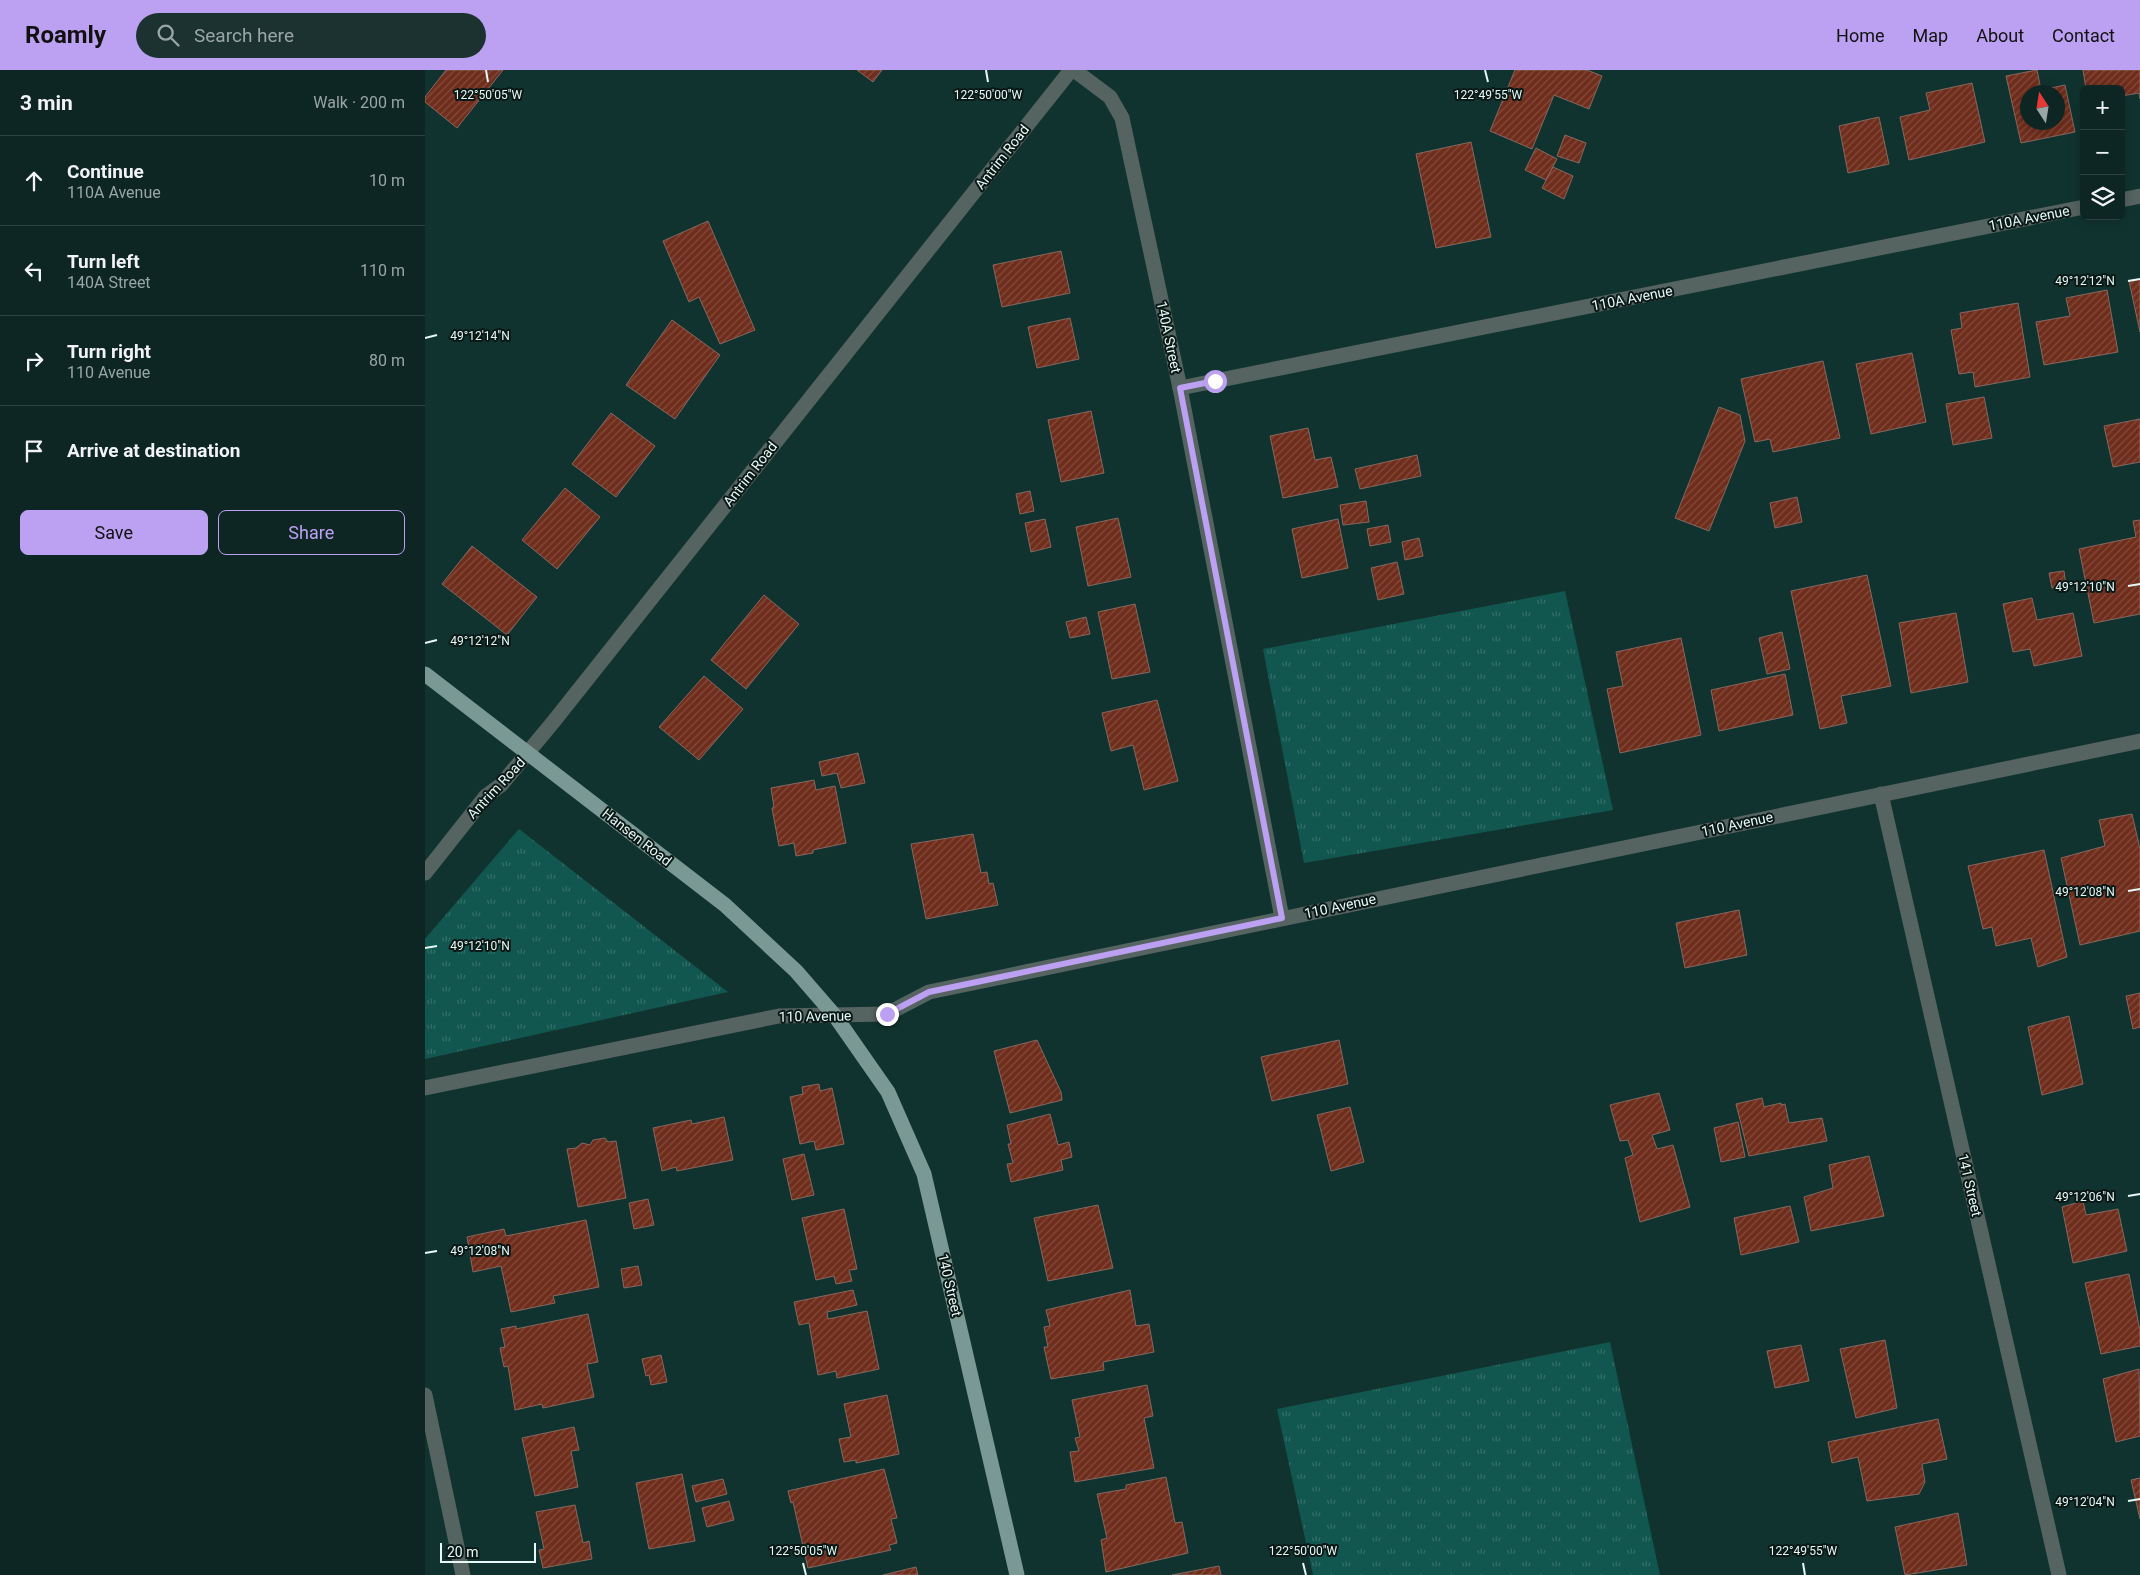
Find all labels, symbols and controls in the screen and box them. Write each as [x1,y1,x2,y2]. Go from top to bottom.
search box [136,13,486,58]
text: Roamly [25,21,106,49]
icon: search [154,21,182,49]
text: Search here [194,24,294,47]
text: Home [1836,25,1885,46]
text: Map [1913,25,1948,46]
text: About [1976,25,2024,46]
text: Contact [2052,25,2115,46]
north arrow [2020,85,2065,130]
map controls [2080,85,2125,220]
button: + [2080,85,2125,130]
text: 122°50'05"W [454,88,522,102]
text: 122°50'00"W [954,88,1022,102]
text: 122°49'55"W [1454,88,1522,102]
text: 3 min [20,91,73,115]
text: Walk · 200 m [313,93,405,112]
street label: Antrim Road [972,122,1032,192]
button: − [2080,130,2125,175]
text: Continue [67,160,144,183]
icon: ahead [20,167,48,195]
text: 10 m [369,171,405,190]
button: layers [2080,175,2125,220]
text: 110A Avenue [67,183,161,202]
street label: 110A Avenue [1987,202,2071,234]
text: Turn left [67,250,140,273]
icon: left [20,257,48,285]
text: 110 m [360,261,405,280]
text: 140A Street [67,273,151,292]
text: 49°12'12"N [2055,274,2115,288]
street label: 110A Avenue [1590,282,1674,314]
street label: 140A Street [1154,300,1185,375]
text: 49°12'14"N [450,329,510,343]
text: Turn right [67,340,151,363]
icon: right [20,347,48,375]
text: 80 m [369,351,405,370]
text: 110 Avenue [67,363,150,382]
route start [1204,370,1227,393]
icon: arrive [20,437,48,465]
text: Arrive at destination [67,439,240,462]
street label: Antrim Road [720,439,780,509]
button: Save [20,510,208,555]
button: Share [218,510,405,555]
text: 49°12'10"N [2055,580,2115,594]
text: 49°12'12"N [450,634,510,648]
street label: Antrim Road [464,754,528,822]
street label: Hansen Road [599,805,675,869]
street label: 110 Avenue [1700,809,1774,839]
text: 49°12'08"N [2055,885,2115,899]
street label: 110 Avenue [1303,891,1377,921]
text: 49°12'10"N [450,939,510,953]
route end [876,1003,899,1026]
street label: 110 Avenue [778,1007,852,1025]
street label: 141 Street [1955,1152,1985,1218]
text: 49°12'06"N [2055,1190,2115,1204]
text: 49°12'08"N [450,1244,510,1258]
street label: 140 Street [935,1252,965,1318]
text: 49°12'04"N [2055,1495,2115,1509]
scale bar [440,1540,536,1563]
text: 20 m [447,1544,479,1560]
text: 122°50'05"W [769,1544,837,1558]
text: 122°50'00"W [1269,1544,1337,1558]
text: 122°49'55"W [1769,1544,1837,1558]

